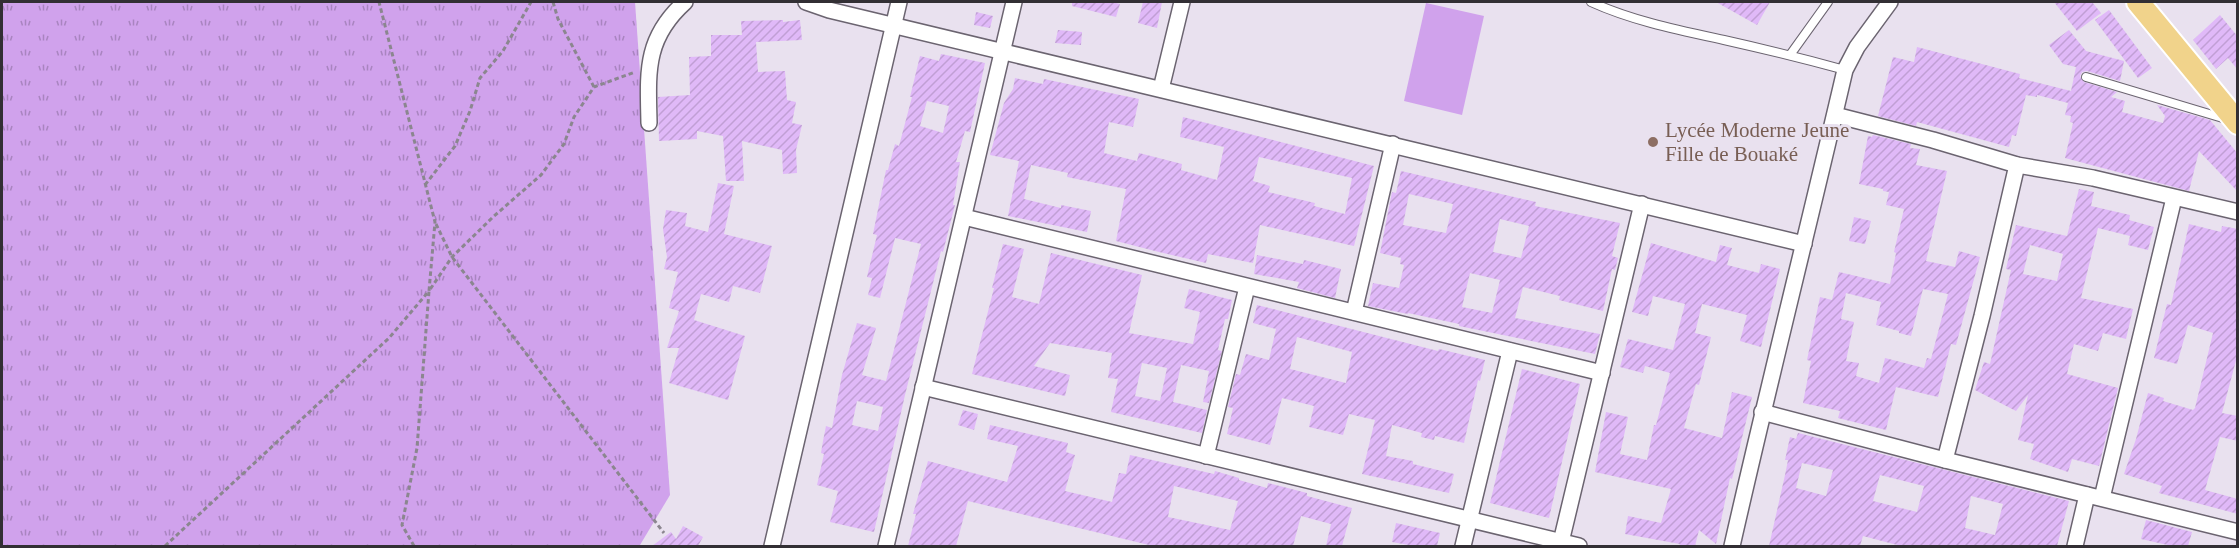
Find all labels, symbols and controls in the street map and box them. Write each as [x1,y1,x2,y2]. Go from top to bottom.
place label: Lycée Moderne Jeune Fille de Bouaké [1665,118,1849,166]
marker: Lycée Moderne Jeune Fille de Bouaké [1646,135,1660,149]

